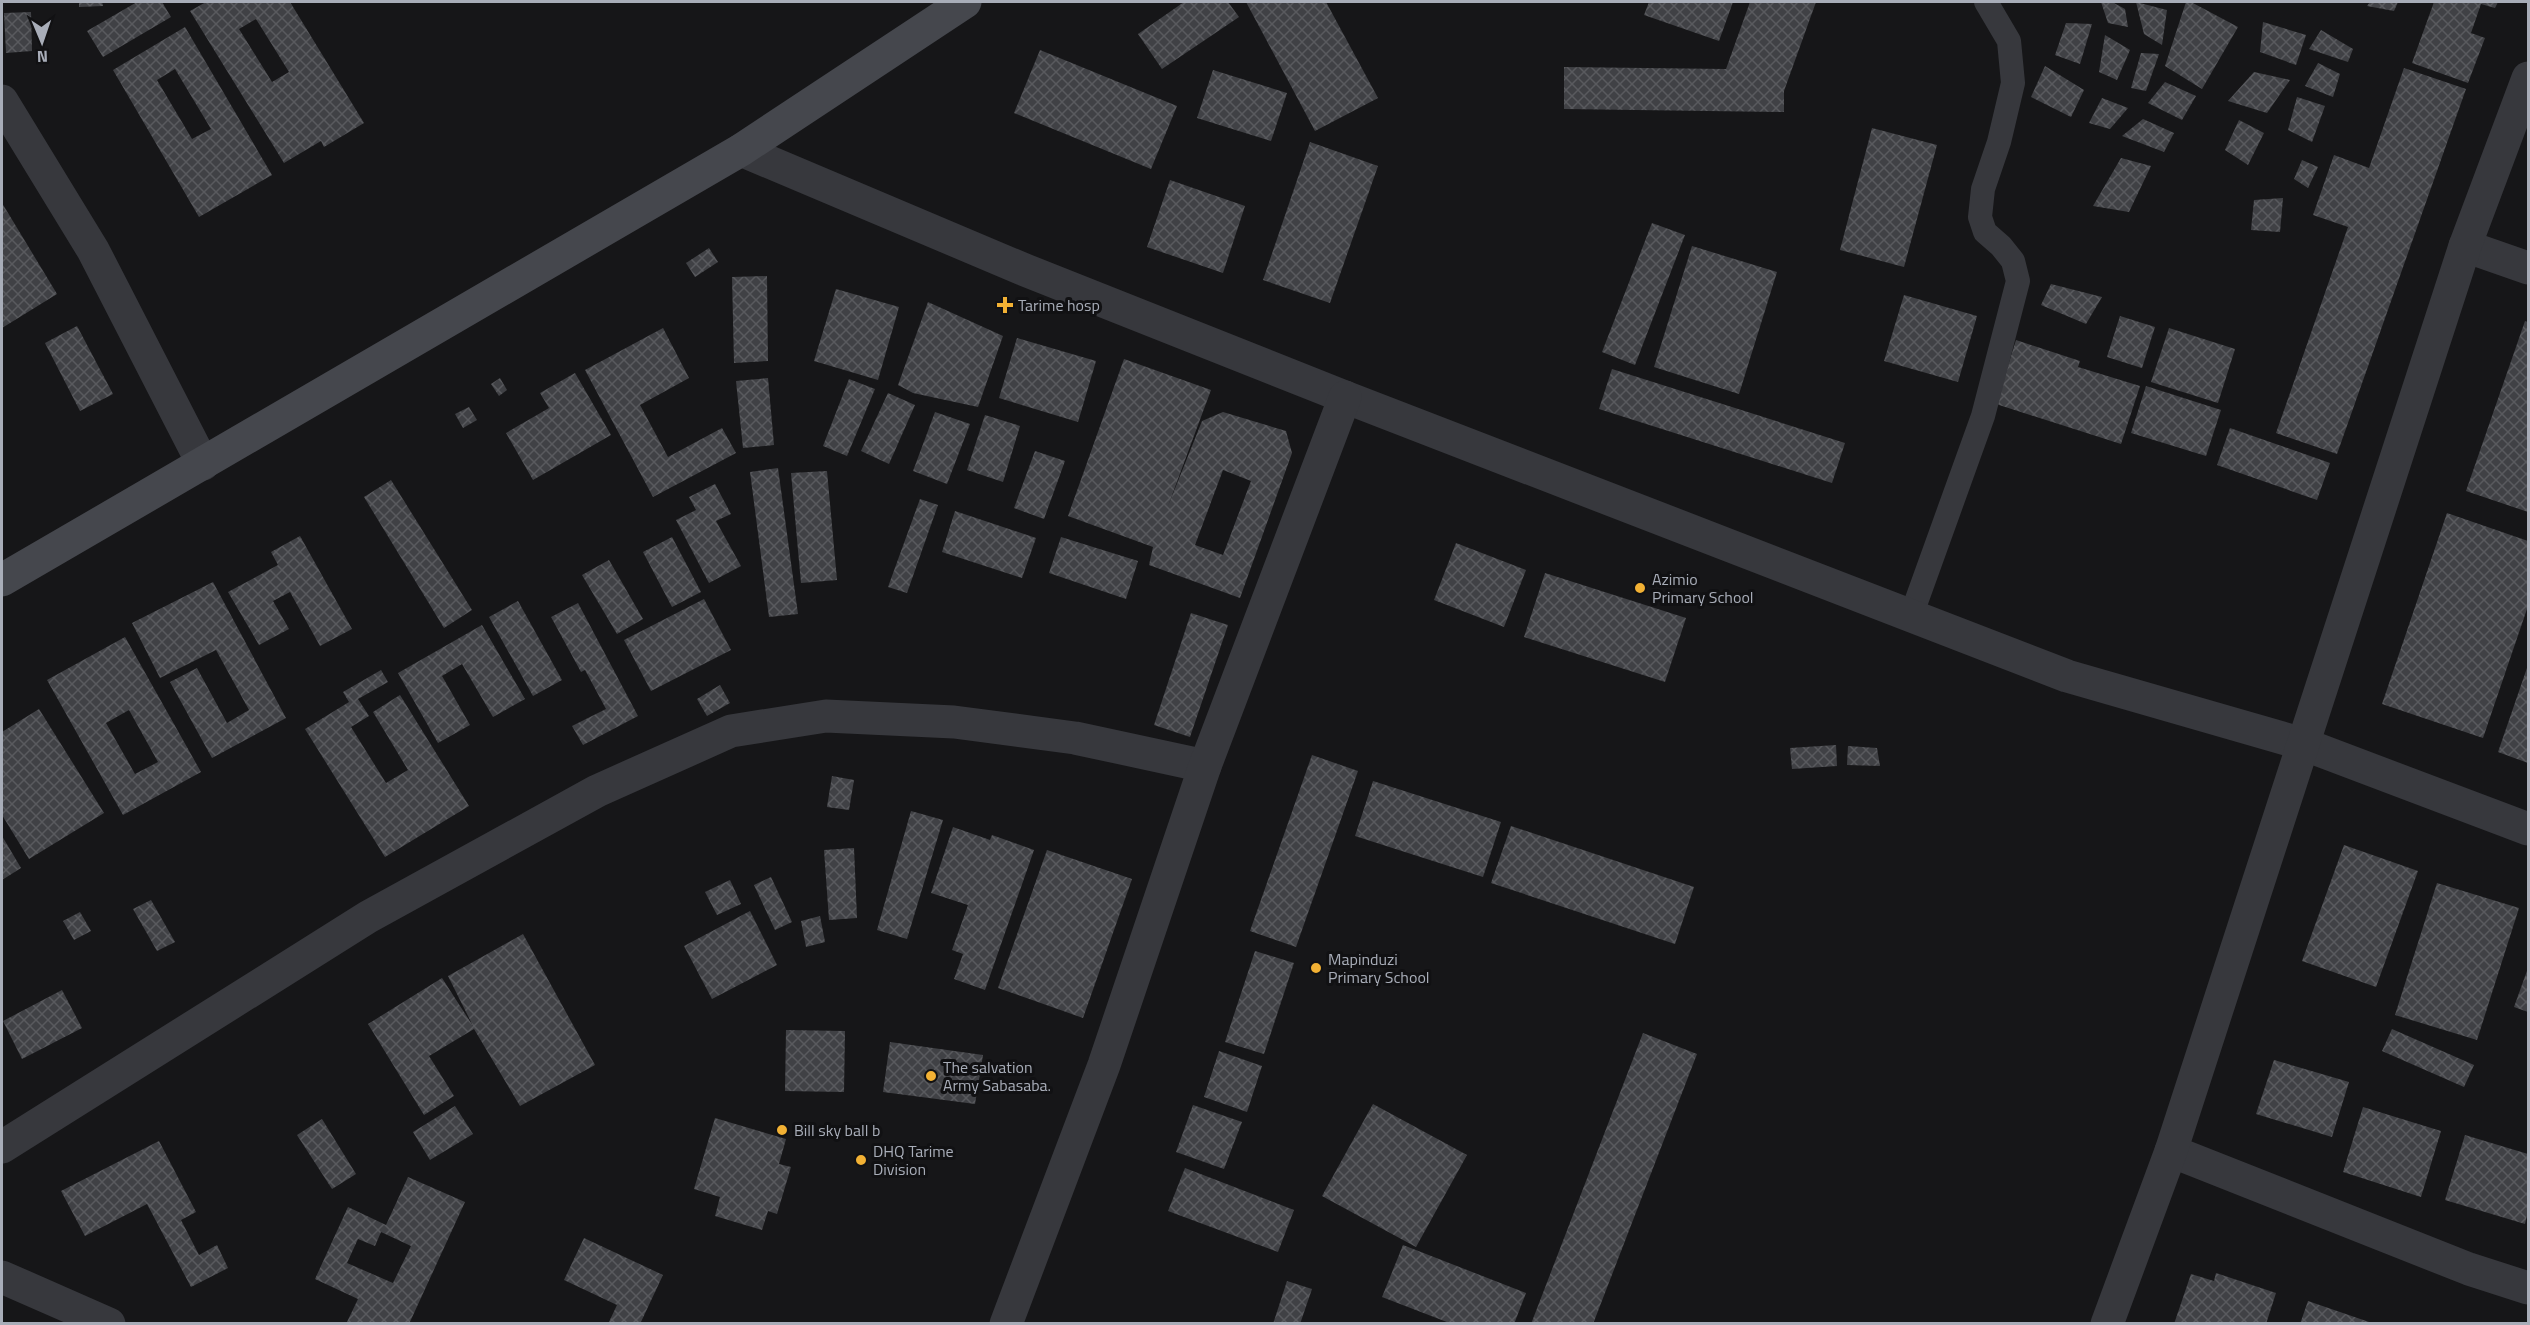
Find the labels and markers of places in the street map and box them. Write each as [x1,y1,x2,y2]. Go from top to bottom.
place label: Tarime hosp [1018,293,1100,317]
marker: Tarime hosp [996,296,1014,314]
place label: Azimio Primary School [1652,567,1754,609]
marker: Azimio Primary School [1633,581,1647,595]
place label: Mapinduzi Primary School [1328,947,1430,989]
marker: Mapinduzi Primary School [1309,961,1323,975]
place label: The salvation Army Sabasaba. [943,1055,1051,1097]
marker: The salvation Army Sabasaba. [924,1069,938,1083]
place label: Bill sky ball b [794,1118,880,1142]
marker: Bill sky ball b [775,1123,789,1137]
place label: DHQ Tarime Division [873,1139,954,1181]
marker: DHQ Tarime Division [854,1153,868,1167]

